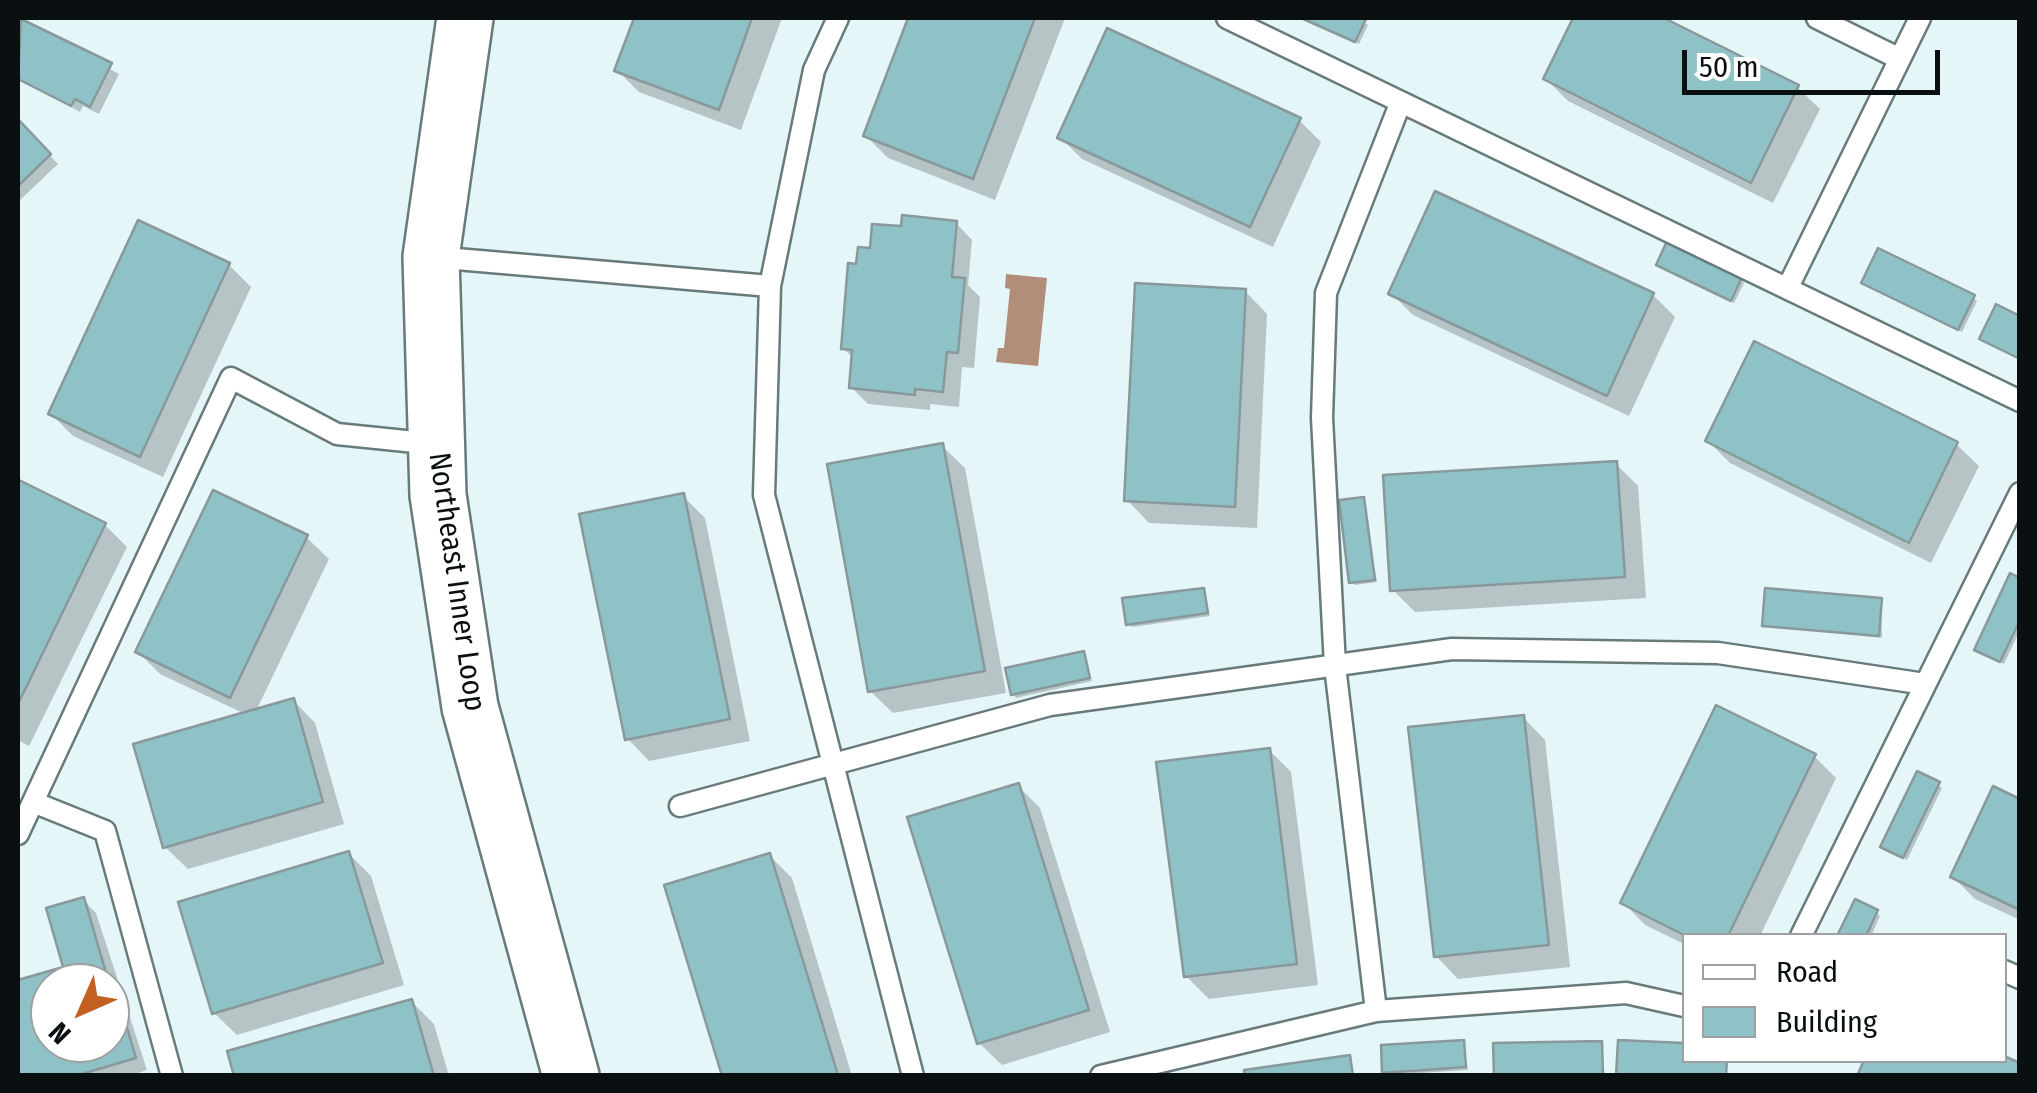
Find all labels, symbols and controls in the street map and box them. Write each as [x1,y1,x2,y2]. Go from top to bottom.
scale bar [1687,30,1944,92]
text: 50 m [1699,49,1759,85]
street label: Northeast Inner Loop [420,450,492,714]
legend [1682,933,2007,1063]
text: Road [1776,954,1838,990]
north arrow [30,963,130,1063]
text: Building [1776,1004,1877,1040]
text: N [42,1016,77,1051]

